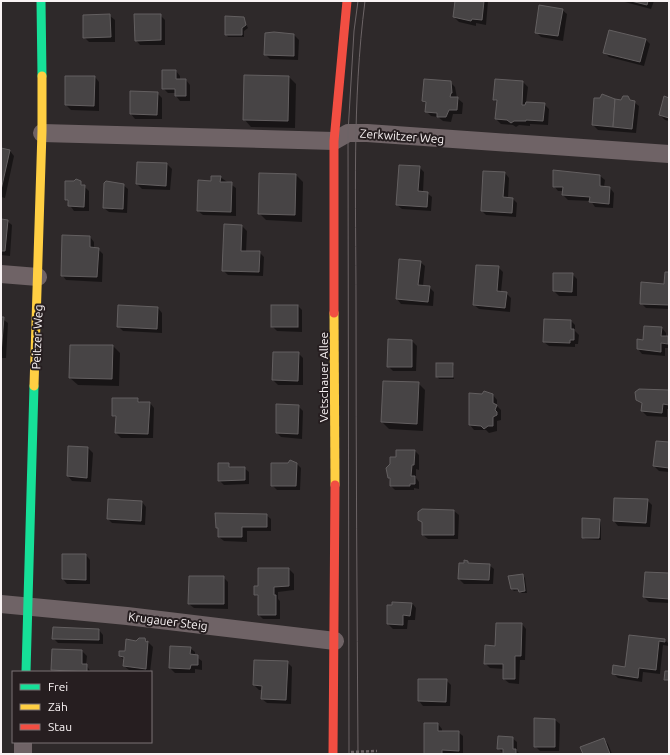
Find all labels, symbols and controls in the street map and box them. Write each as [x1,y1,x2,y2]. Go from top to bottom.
street label: Zerkwitzer Weg [359,127,445,145]
street label: Peitzer Weg [29,304,45,370]
street label: Vetschauer Allee [317,332,330,422]
street label: Krugauer Steig [128,610,208,632]
legend [12,671,152,743]
text: Frei [48,680,68,693]
text: Zäh [48,700,68,713]
text: Stau [48,720,72,733]

